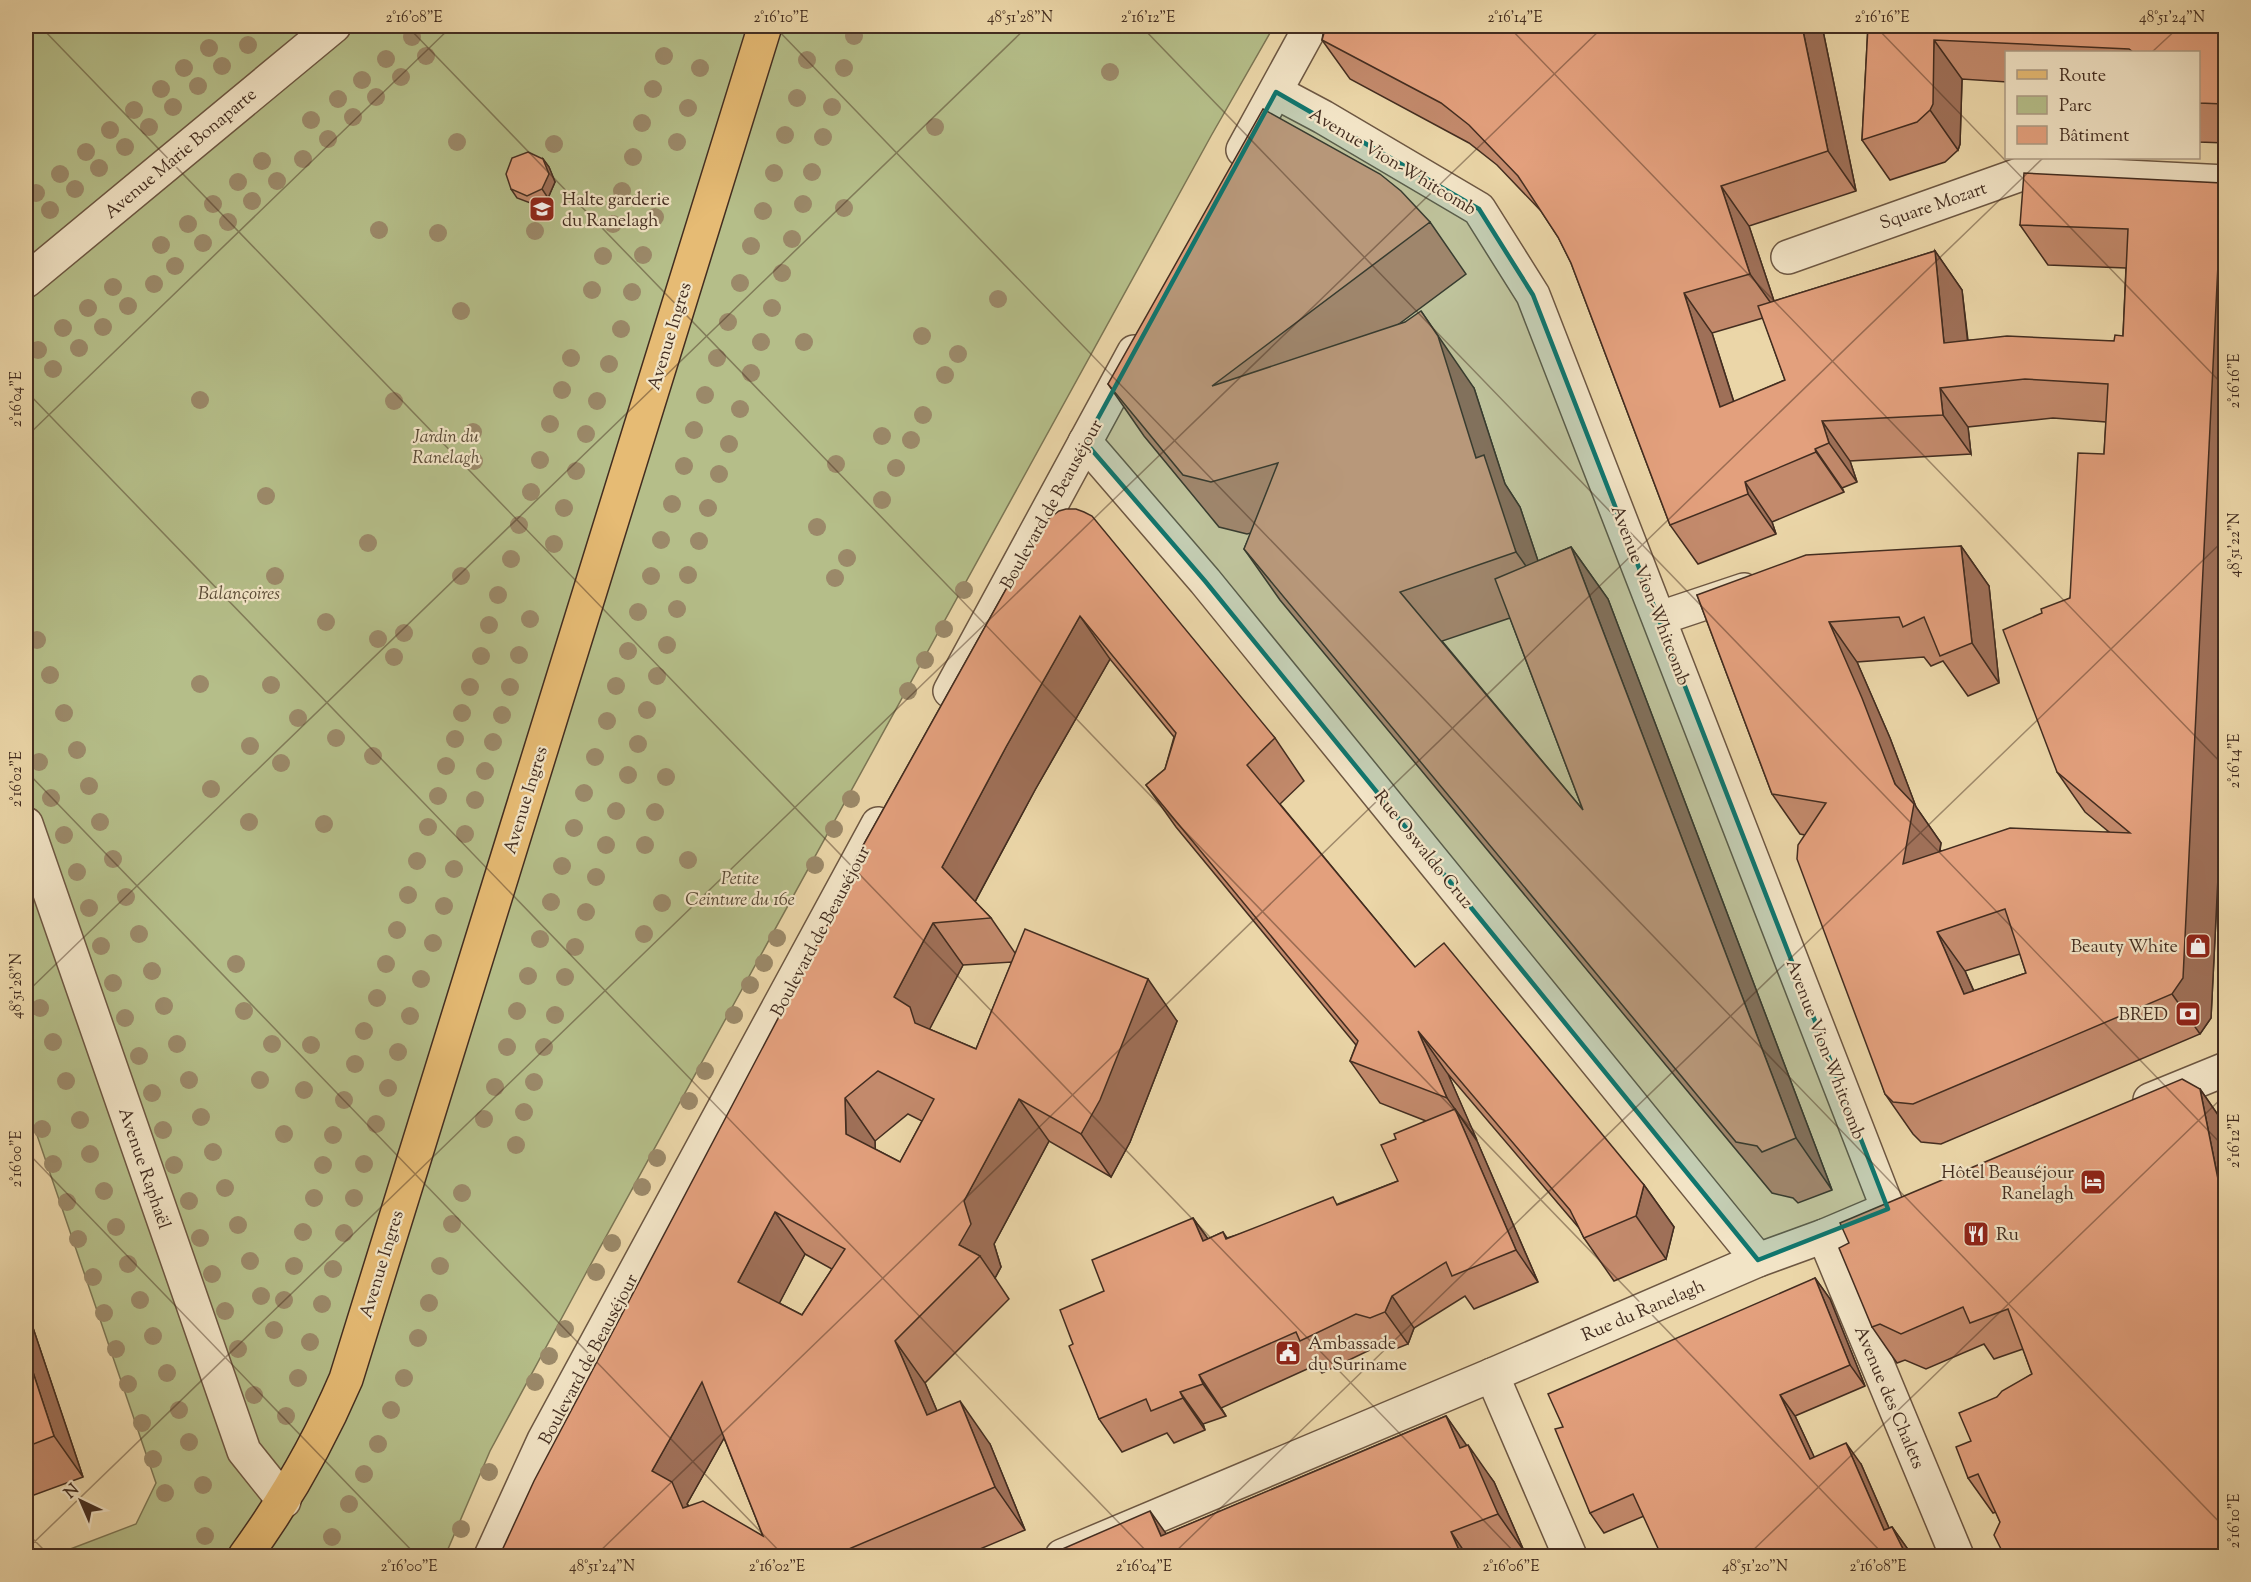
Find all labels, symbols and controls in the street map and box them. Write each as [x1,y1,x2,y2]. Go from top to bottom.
text: 2°16'08"E [385,8,443,29]
text: 2°16'10"E [753,8,809,29]
text: 48°51'28"N [987,8,1053,29]
text: 2°16'12"E [1121,8,1175,29]
text: 2°16'14"E [1487,8,1543,29]
text: 2°16'16"E [1854,8,1910,29]
text: 48°51'24"N [2139,8,2205,29]
legend [2005,51,2200,159]
text: Route [2059,64,2106,90]
street label: Avenue Marie Bonaparte [99,83,263,226]
text: Parc [2059,94,2092,120]
street label: Avenue Vion-Whitcomb [1303,102,1481,223]
text: Bâtiment [2059,124,2129,150]
street label: Square Mozart [1877,176,1991,237]
place label: Halte garderie du Ranelagh [562,188,670,235]
school or university icon: Halte garderie du Ranelagh [527,194,557,224]
street label: Avenue Ingres [642,280,700,394]
text: 2°16'16"E [2225,353,2246,409]
text: 2°16'04"E [7,371,28,427]
street label: Boulevard de Beauséjour [995,415,1110,595]
park label: Jardin du Ranelagh [412,425,480,472]
street label: Avenue Vion-Whitcomb [1603,502,1696,690]
text: 48°51'22"N [2225,512,2246,578]
park label: Balançoires [198,582,280,608]
text: 2°16'14"E [2225,733,2246,789]
street label: Avenue Ingres [498,744,556,858]
text: 2°16'02"E [7,751,28,807]
street label: Rue Oswaldo Cruz [1366,785,1479,915]
street label: Boulevard de Beauséjour [766,842,878,1022]
park label: Petite Ceinture du 16e [685,867,795,914]
shop icon: Beauty White [2183,931,2213,961]
place label: Beauty White [2071,935,2178,961]
text: 48°51'28"N [7,953,28,1019]
street label: Avenue Vion-Whitcomb [1778,956,1871,1144]
bank icon: BRED [2173,999,2203,1029]
place label: BRED [2119,1003,2168,1029]
street label: Avenue Raphaël [110,1104,176,1233]
text: 2°16'12"E [2225,1114,2246,1168]
text: 2°16'00"E [7,1130,28,1188]
place label: Hôtel Beauséjour Ranelagh [1941,1161,2074,1208]
hotel icon: Hôtel Beauséjour Ranelagh [2078,1167,2108,1197]
street label: Avenue Ingres [354,1208,412,1322]
restaurant icon: Ru [1961,1219,1991,1249]
place label: Ru [1996,1223,2019,1249]
street label: Boulevard de Beauséjour [534,1270,646,1450]
street label: Rue du Ranelagh [1578,1274,1710,1350]
street label: Avenue des Chalets [1846,1322,1930,1473]
place label: Ambassade du Suriname [1308,1332,1407,1379]
public building icon: Ambassade du Suriname [1273,1338,1303,1368]
north arrow [51,1471,111,1531]
text: N [60,1479,85,1505]
text: 2°16'10"E [2225,1493,2246,1549]
text: 2°16'00"E [380,1557,438,1578]
text: 48°51'24"N [569,1557,635,1578]
text: 2°16'02"E [749,1557,805,1578]
text: 2°16'04"E [1116,1557,1172,1578]
text: 2°16'06"E [1482,1557,1540,1578]
text: 48°51'20"N [1722,1557,1788,1578]
text: 2°16'08"E [1849,1557,1907,1578]

